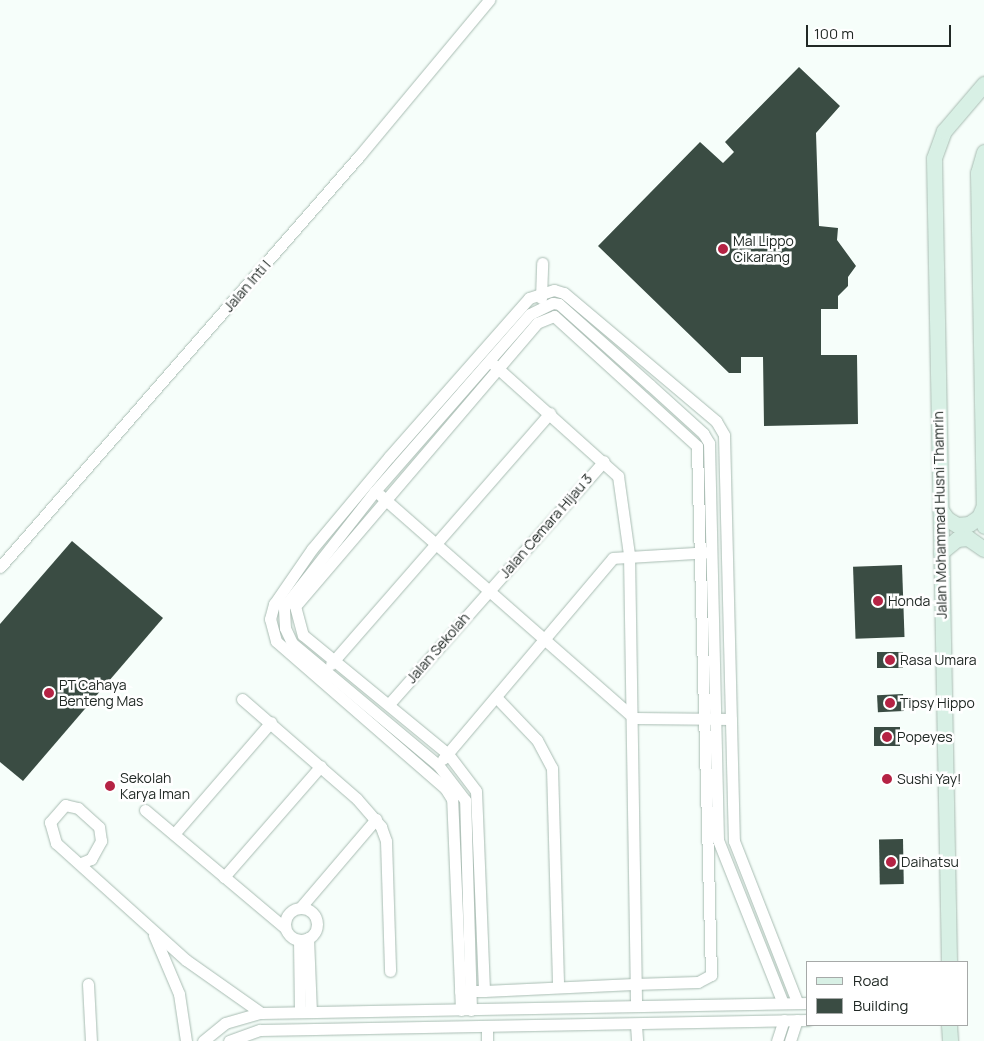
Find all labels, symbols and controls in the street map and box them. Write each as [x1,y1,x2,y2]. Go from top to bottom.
scale bar [809,15,954,47]
text: 100 m [814,23,854,44]
place label: Mal Lippo Cikarang [733,233,794,266]
marker: Mal Lippo Cikarang [717,243,729,255]
street label: Jalan Inti I [220,257,274,315]
street label: Jalan Mohammad Husni Thamrin [930,411,950,619]
street label: Jalan Cemara Hijau 3 [496,471,596,581]
place label: Honda [888,593,930,609]
marker: Honda [872,595,884,607]
street label: Jalan Sekolah [403,609,473,687]
place label: Rasa Umara [900,652,977,668]
marker: Rasa Umara [884,654,896,666]
place label: PT Cahaya Benteng Mas [59,677,143,710]
marker: PT Cahaya Benteng Mas [43,687,55,699]
place label: Tipsy Hippo [900,695,975,711]
marker: Tipsy Hippo [884,697,896,709]
place label: Popeyes [897,729,953,745]
marker: Popeyes [881,731,893,743]
place label: Sekolah Karya Iman [120,770,190,802]
place label: Sushi Yay! [897,771,961,787]
marker: Sushi Yay! [881,773,893,785]
marker: Sekolah Karya Iman [104,780,116,792]
place label: Daihatsu [901,854,959,870]
marker: Daihatsu [885,856,897,868]
legend [806,961,969,1026]
text: Road [853,970,889,991]
text: Building [853,995,908,1016]

